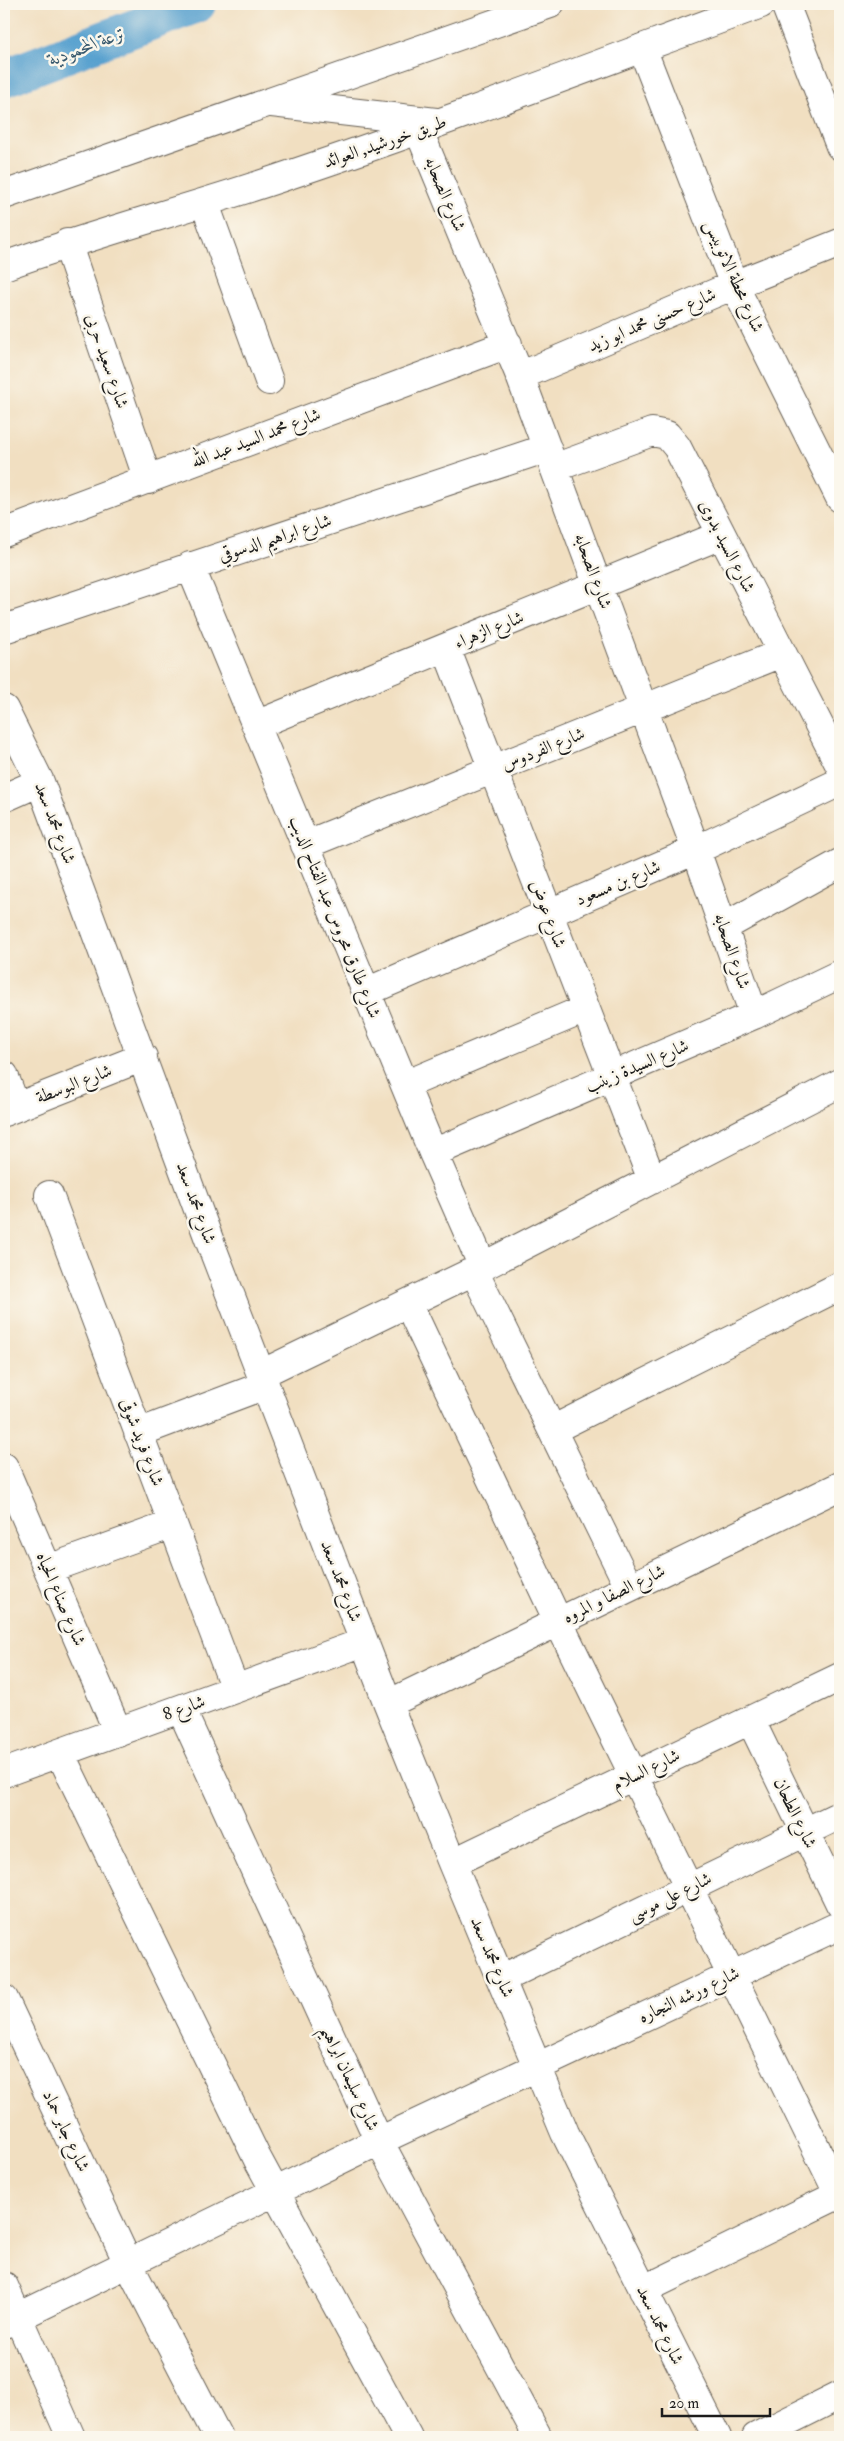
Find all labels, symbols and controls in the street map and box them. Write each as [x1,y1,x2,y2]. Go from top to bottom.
water label: ترعة المحمودية [43,20,129,72]
street label: طريق خورشيد, العوائد [320,110,450,174]
street label: شارع الصحابه [416,153,471,236]
street label: شارع محطة الاتوبيس [696,216,769,337]
street label: شارع حسنى محمد ابو زيد [584,283,721,360]
street label: شارع سعيد حربى [77,310,134,413]
street label: شارع محمد السيد عبد الله [187,400,325,476]
street label: شارع السيد بدوى [691,495,760,598]
street label: شارع ابراهيم الدسوقي [215,509,336,573]
street label: شارع الصحابه [566,530,617,613]
street label: شارع الزهراء [451,606,528,657]
street label: شارع الفردوس [498,722,589,779]
street label: شارع محمد سعد [26,779,81,868]
street label: شارع طارق محروس عبد الفتاح الديب [280,812,386,1023]
street label: شارع بن مسعود [572,855,665,914]
street label: شارع عوض [522,876,572,953]
street label: شارع الصحابه [705,910,756,993]
street label: شارع السيدة زينب [582,1034,693,1101]
street label: شارع البوسطة [33,1059,116,1112]
street label: شارع محمد سعد [168,1159,221,1248]
street label: شارع فريد شوقى [112,1395,169,1491]
street label: شارع محمد سعد [312,1537,367,1626]
street label: شارع صناع الحياه [28,1548,91,1651]
street label: شارع الصفا و المروه [559,1559,670,1631]
street label: شارع 8 [160,1690,209,1729]
street label: شارع السلام [608,1744,686,1800]
street label: شارع الطحان [765,1774,822,1854]
street label: شارع على موسى [624,1867,717,1930]
street label: شارع محمد سعد [462,1913,519,2002]
street label: شارع ورشه النجاره [635,1961,745,2031]
street label: شارع سليمان ابراهيم [310,2021,385,2137]
street label: شارع جابر حماد [34,2086,95,2177]
street label: شارع محمد سعد [628,2281,689,2370]
scale bar [662,2386,769,2418]
text: 20 m [669,2394,699,2413]

